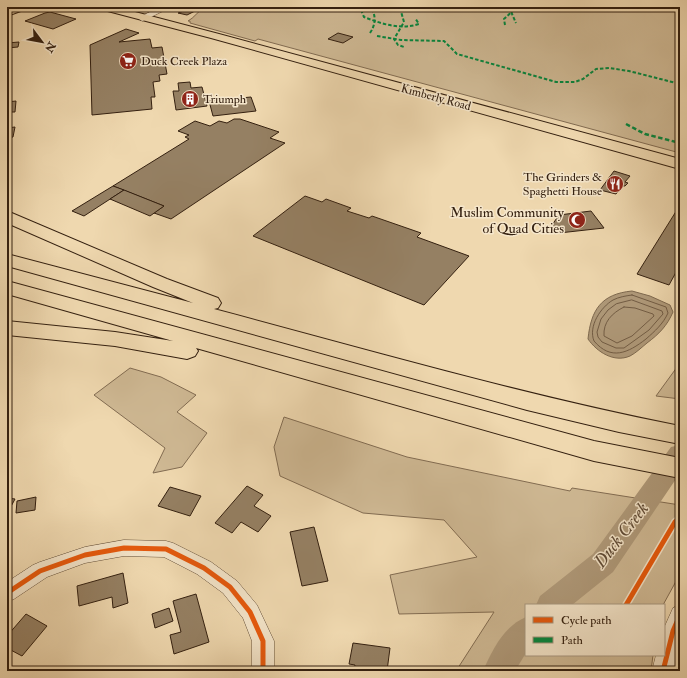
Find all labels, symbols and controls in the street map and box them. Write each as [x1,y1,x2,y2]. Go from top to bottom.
north arrow [22,22,62,62]
text: N [41,39,59,56]
supermarket icon: Duck Creek Plaza [118,51,138,71]
place label: Duck Creek Plaza [141,54,228,69]
street label: Kimberly Road [399,81,473,114]
building icon: Triumph [180,89,200,109]
place label: Triumph [203,92,247,107]
place label: The Grinders & Spaghetti House [523,170,602,199]
restaurant icon: The Grinders & Spaghetti House [605,174,625,194]
place label: Muslim Community of Quad Cities [450,204,565,237]
mosque icon: Muslim Community of Quad Cities [567,210,587,230]
water label: Duck Creek [588,498,654,573]
legend [525,604,665,656]
text: Cycle path [561,613,612,628]
text: Path [561,633,584,648]

